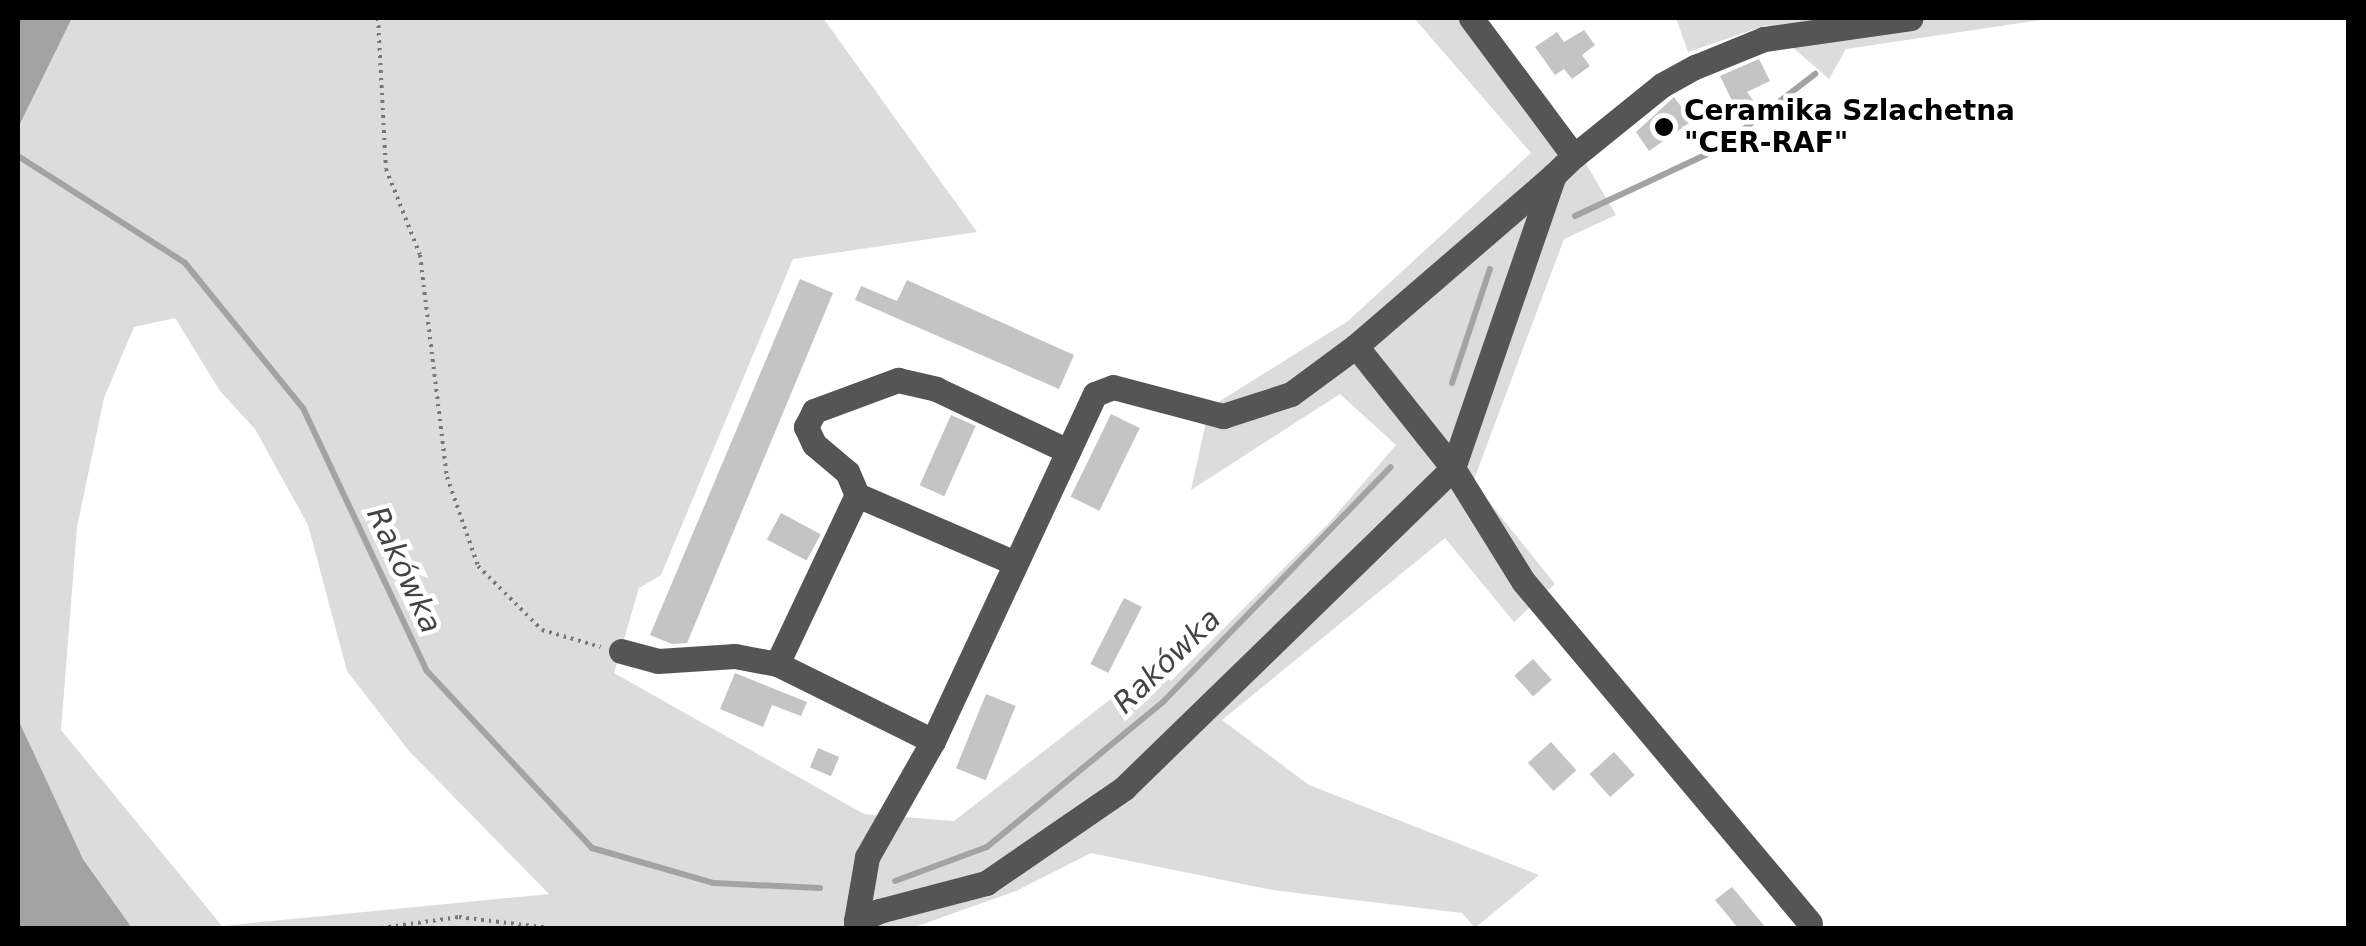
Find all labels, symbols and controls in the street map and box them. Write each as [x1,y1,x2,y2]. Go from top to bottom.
place label: Ceramika Szlachetna "CER-RAF" [1684,94,2015,160]
marker: Ceramika Szlachetna "CER-RAF" [1653,116,1675,138]
water label: Rakówka [359,501,449,639]
water label: Rakówka [1106,601,1228,721]

